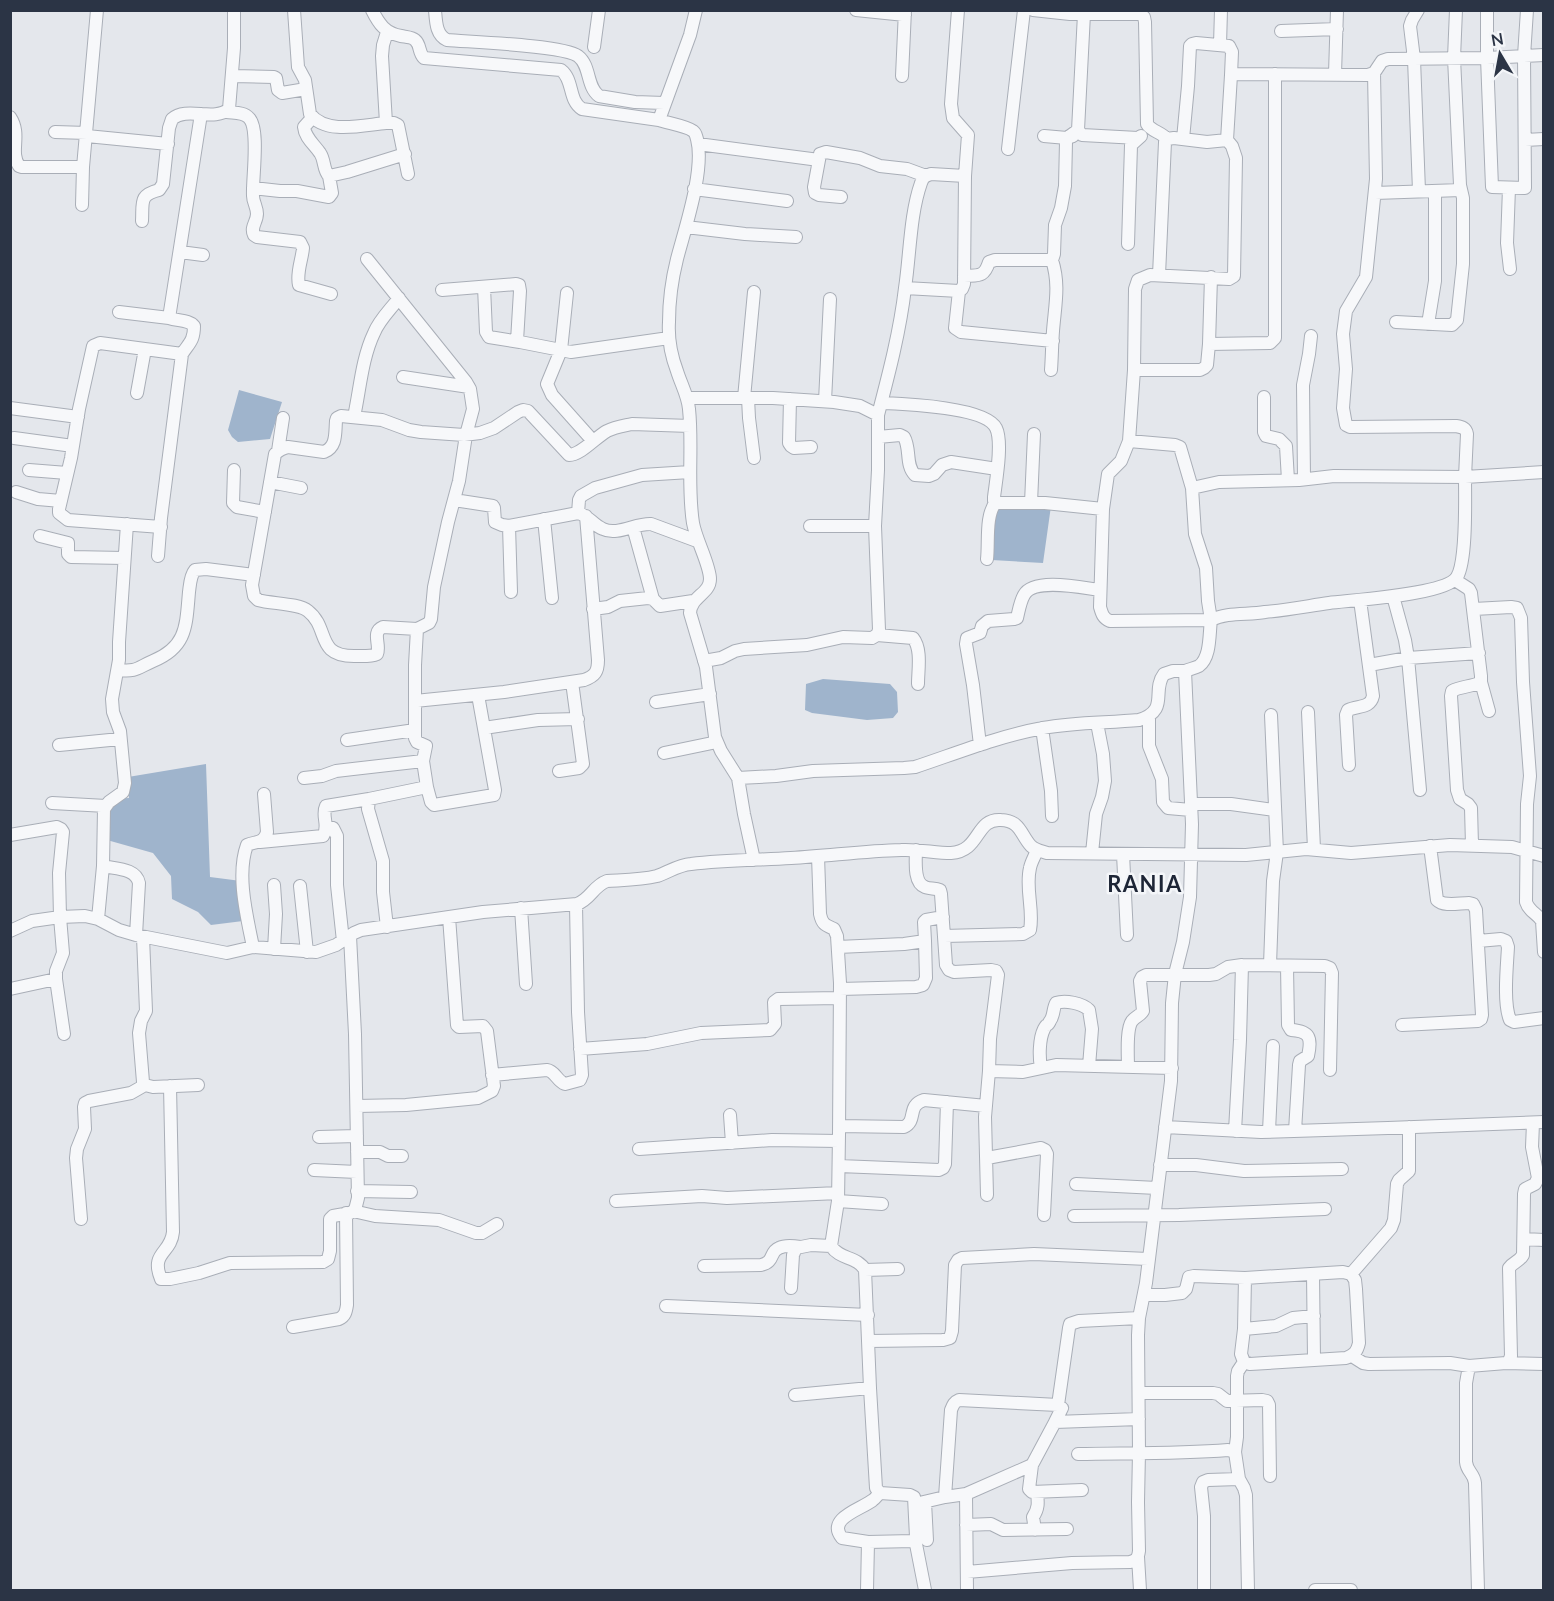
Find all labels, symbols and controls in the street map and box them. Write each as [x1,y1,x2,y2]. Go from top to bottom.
north arrow [1470,24,1530,84]
text: N [1490,28,1505,49]
district label: RANIA [1107,870,1183,897]

